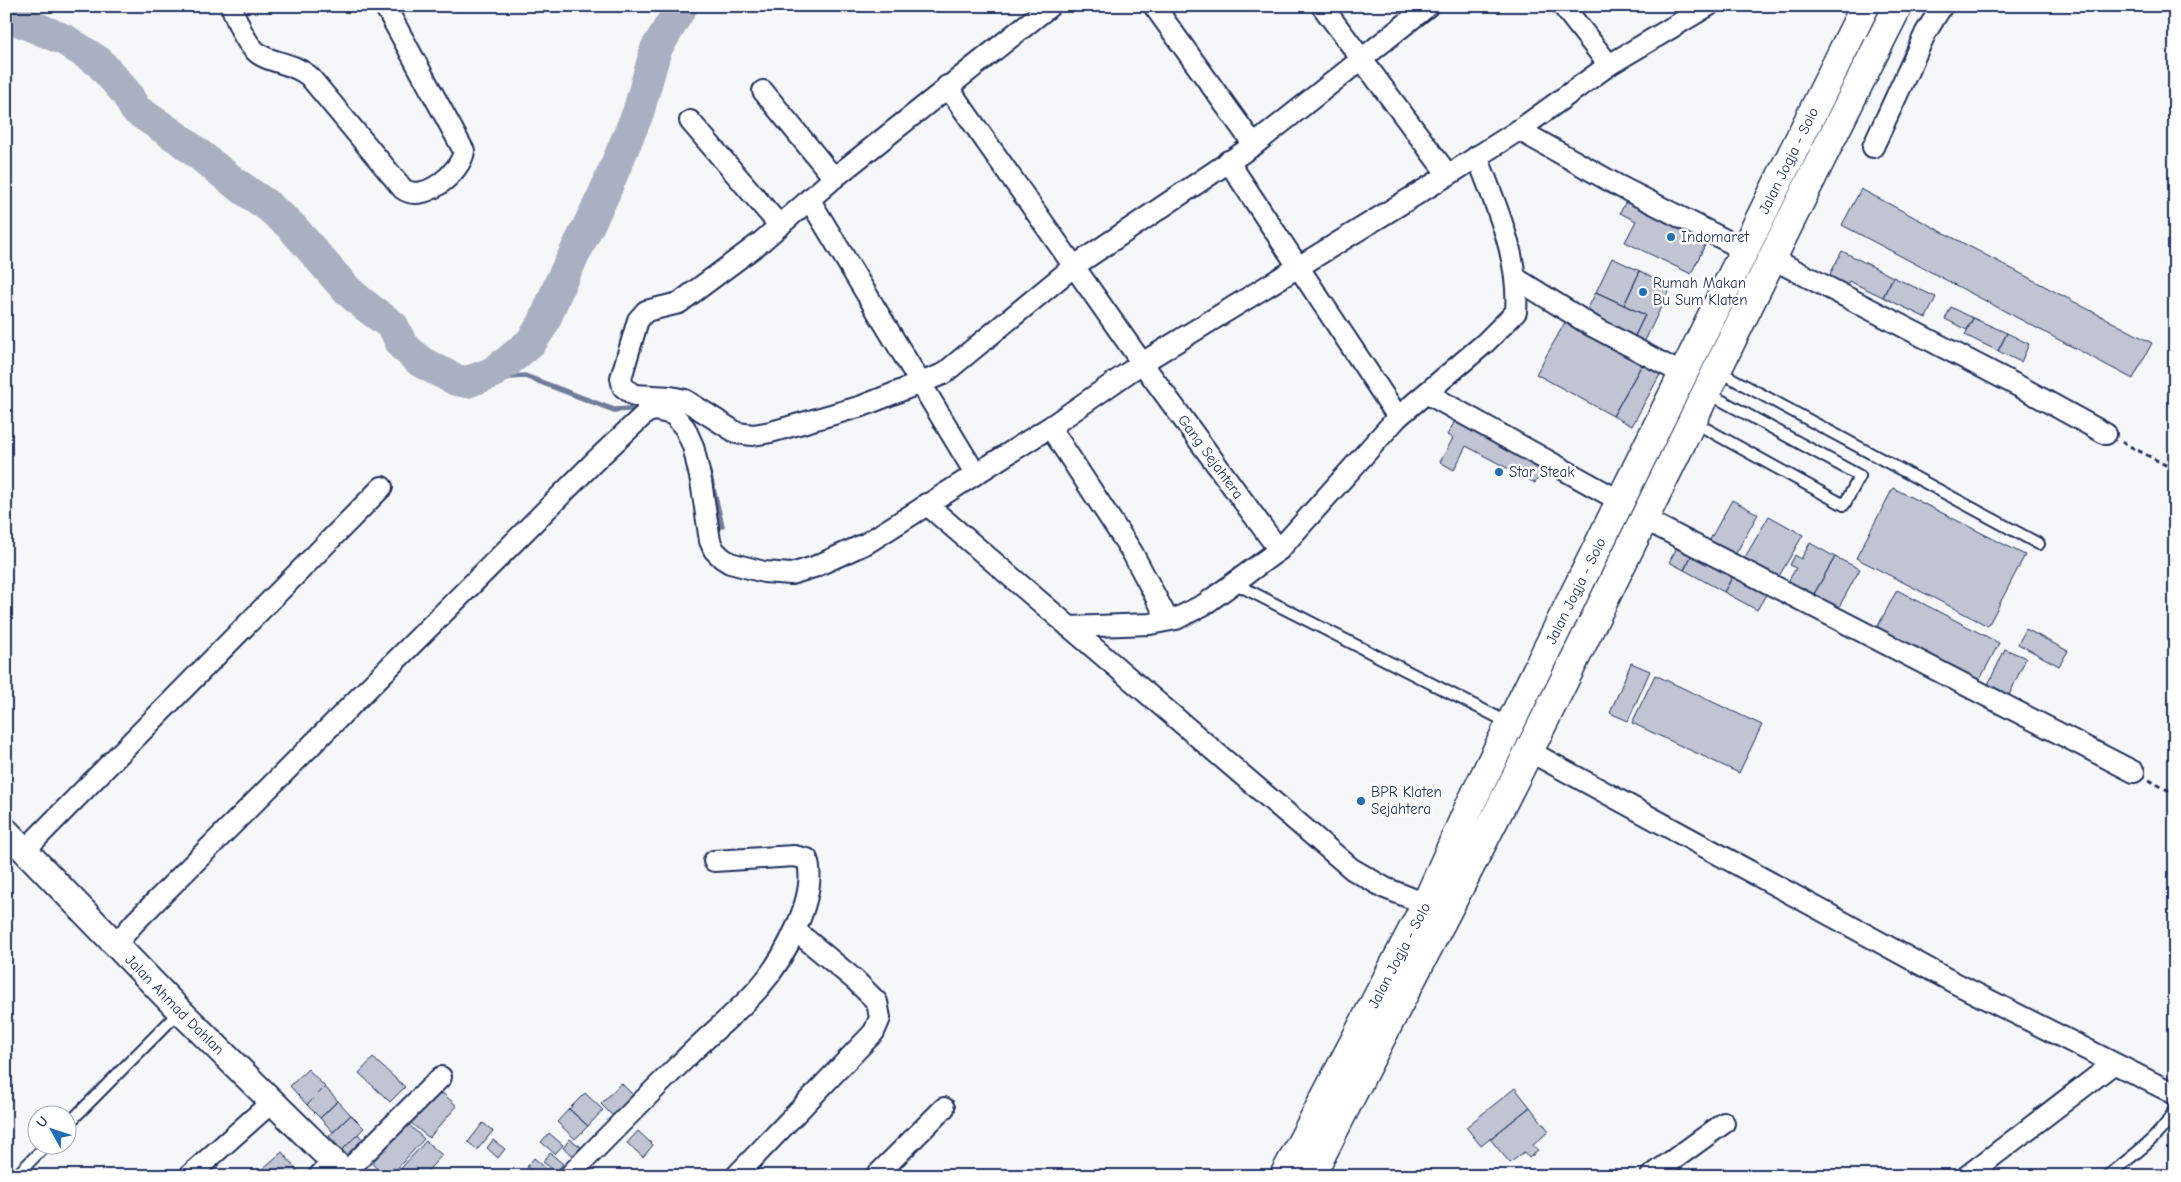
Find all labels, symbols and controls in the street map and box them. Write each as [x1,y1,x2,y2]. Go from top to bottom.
street label: Jalan Jogja - Solo [1755,104,1822,217]
place label: Indomaret [1681,228,1749,246]
marker: Indomaret [1665,231,1677,243]
place label: Rumah Makan Bu Sum Klaten [1653,274,1747,309]
marker: Rumah Makan Bu Sum Klaten [1637,286,1649,298]
street label: Gang Sejahtera [1174,411,1247,502]
place label: Star Steak [1509,463,1575,481]
marker: Star Steak [1493,466,1505,478]
street label: Jalan Jogja - Solo [1542,535,1610,647]
place label: BPR Klaten Sejahtera [1371,783,1442,818]
marker: BPR Klaten Sejahtera [1355,795,1367,807]
street label: Jalan Jogja - Solo [1364,899,1434,1011]
street label: Jalan Ahmad Dahlan [121,951,228,1058]
north arrow [28,1104,78,1154]
text: U [33,1113,52,1131]

